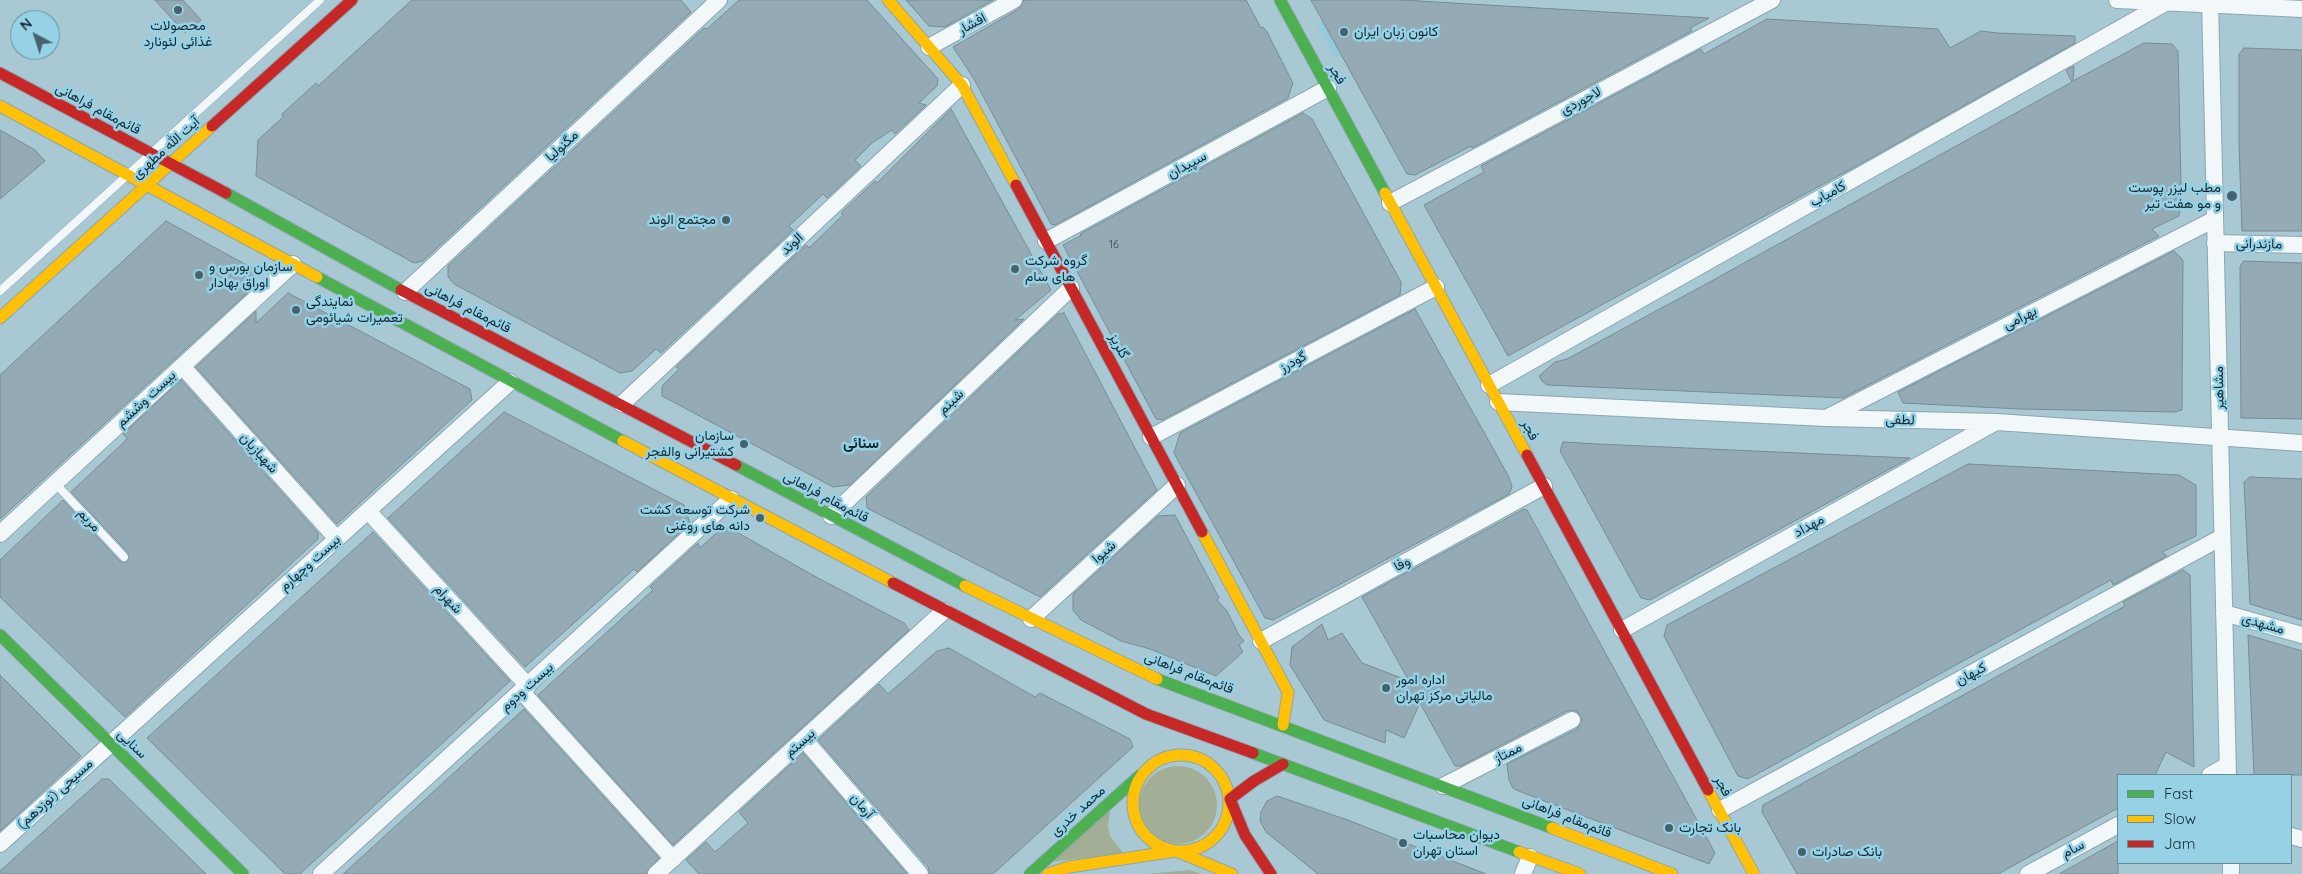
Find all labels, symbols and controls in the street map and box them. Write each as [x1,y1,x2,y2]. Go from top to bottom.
marker: محصولات غذائی لئونارد [172,4,184,16]
street label: افشار [955,9,989,39]
north arrow [10,10,60,60]
text: N [16,14,36,34]
place label: محصولات غذائی لئونارد [144,18,212,50]
place label: کانون زبان ایران [1354,24,1438,40]
marker: کانون زبان ایران [1338,26,1350,38]
street label: فجر [1324,61,1350,87]
street label: قائم‌مقام فراهانی [53,80,143,138]
street label: لاجوردی [1558,83,1604,119]
street label: آیت الله مطهری [129,113,203,183]
street label: مگنولیا [542,127,582,165]
street label: سپیدان [1165,148,1209,182]
street label: کامیاب [1807,177,1849,211]
place label: مطب لیزر پوست و مو هفت تیر [2128,180,2221,212]
marker: مطب لیزر پوست و مو هفت تیر [2225,189,2239,203]
place label: مجتمع الوند [649,212,716,228]
marker: مجتمع الوند [720,214,732,226]
street label: الوند [777,229,807,259]
street label: مازندرانی [2236,235,2282,253]
house number: 16 [1109,238,1119,252]
place label: گروه شرکت های سام [1025,253,1087,286]
place label: سازمان بورس و اوراق بهادار [209,259,292,292]
marker: گروه شرکت های سام [1009,263,1021,275]
marker: سازمان بورس و اوراق بهادار [193,269,205,281]
street label: قائم‌مقام فراهانی [422,279,514,337]
place label: نمایندگی تعمیرات شیائومی [306,294,403,326]
street label: بهرامی [2000,302,2040,334]
marker: نمایندگی تعمیرات شیائومی [290,304,302,316]
street label: گلریز [1105,330,1133,362]
street label: گودرز [1276,348,1310,376]
street label: مشاهیر [2210,366,2228,410]
street label: بیست وششم [113,367,179,431]
street label: شبنم [935,386,967,418]
street label: لطفی [1885,411,1915,429]
street label: فجر [1518,417,1542,443]
place label: سازمان کشتیرانی والفجر [645,428,734,461]
street label: شهبازیان [236,429,282,477]
district label: سنائی [843,434,879,452]
marker: سازمان کشتیرانی والفجر [738,438,750,450]
street label: قائم‌مقام فراهانی [781,468,871,526]
place label: شرکت توسعه کشت دانه های روغنی [640,502,750,534]
street label: مریم [74,505,104,535]
street label: مهداد [1791,511,1827,541]
marker: شرکت توسعه کشت دانه های روغنی [754,512,766,524]
street label: بیست وچهارم [276,531,344,595]
street label: شیوا [1089,537,1119,567]
street label: وفا [1391,553,1413,575]
street label: شهرام [430,581,466,617]
street label: مشهدی [2240,610,2286,638]
street label: قائم‌مقام فراهانی [1142,648,1236,698]
street label: بیست ودوم [497,659,557,715]
street label: کیهان [1953,659,1989,689]
place label: اداره امور مالیاتی مرکز تهران [1396,672,1493,704]
marker: اداره امور مالیاتی مرکز تهران [1380,682,1392,694]
street label: بیستم [781,725,819,761]
street label: سنایی [114,726,150,762]
street label: ممتاز [1491,739,1525,767]
street label: مسیحی (نوزدهم) [14,755,96,833]
street label: فجر [1711,773,1735,799]
legend [2117,774,2292,864]
street label: محمد خدری [1047,782,1109,840]
text: Fast [2164,784,2193,803]
street label: آرمان [847,790,877,822]
street label: قائم‌مقام فراهانی [1520,792,1614,842]
text: Slow [2164,809,2196,828]
place label: بانک تجارت [1679,820,1741,836]
marker: بانک تجارت [1663,822,1675,834]
place label: دیوان محاسبات استان تهران [1413,827,1500,860]
text: Jam [2164,834,2195,853]
street label: سام [2059,836,2087,862]
marker: دیوان محاسبات استان تهران [1397,837,1409,849]
place label: بانک صادرات [1812,844,1882,860]
marker: بانک صادرات [1796,846,1808,858]

